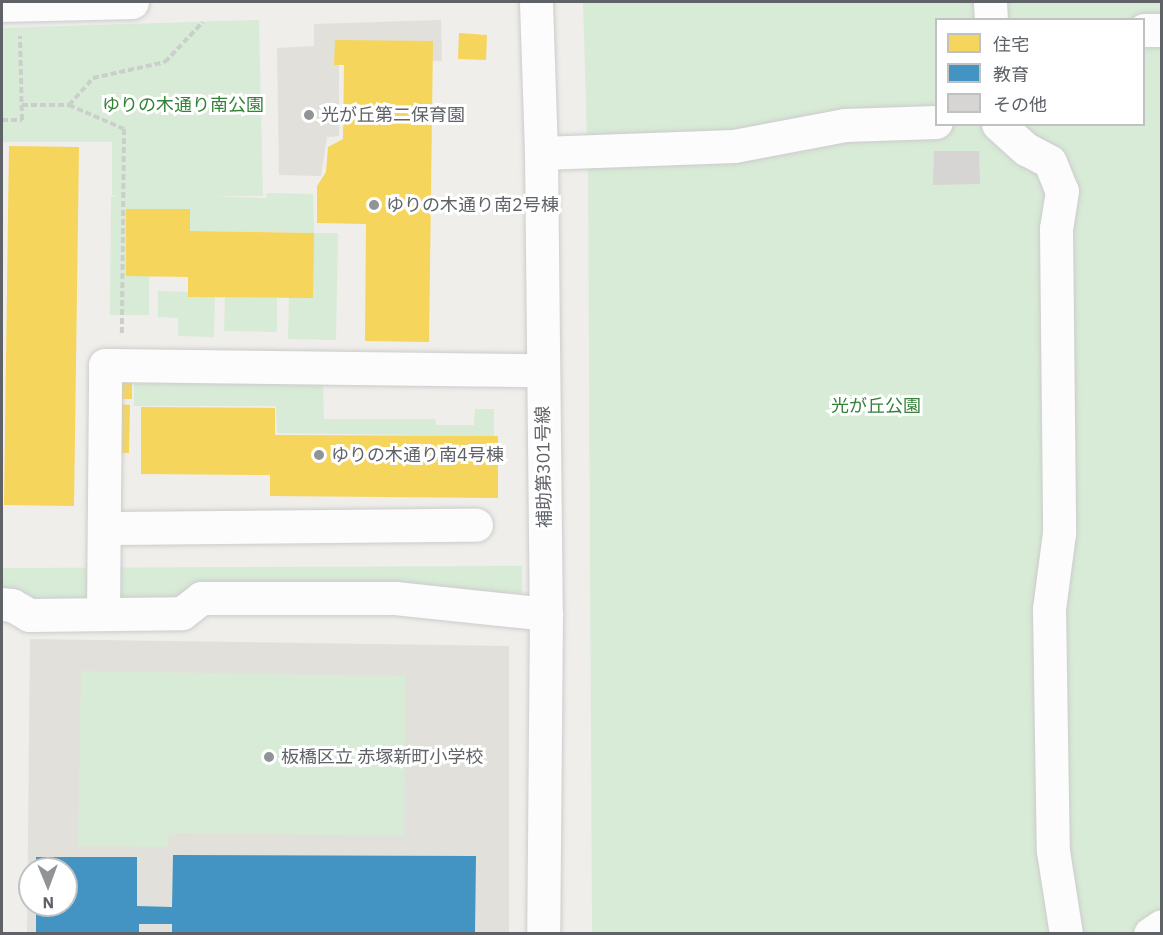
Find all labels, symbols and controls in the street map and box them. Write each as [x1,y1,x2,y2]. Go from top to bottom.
legend [935,18,1145,126]
text: 住宅 [993,33,1029,56]
text: 教育 [993,63,1029,86]
text: その他 [993,93,1047,116]
park label: ゆりの木通り南公園 [102,94,264,116]
place label: 光が丘第二保育園 [321,104,465,126]
marker: 光が丘第二保育園 [302,108,316,122]
place label: ゆりの木通り南2号棟 [386,194,559,216]
marker: ゆりの木通り南2号棟 [367,198,381,212]
park label: 光が丘公園 [831,395,921,417]
street label: 補助第301号線 [532,406,556,528]
place label: ゆりの木通り南4号棟 [331,444,504,466]
marker: ゆりの木通り南4号棟 [312,448,326,462]
place label: 板橋区立 赤塚新町小学校 [281,746,483,768]
marker: 板橋区立 赤塚新町小学校 [262,750,276,764]
north arrow [18,857,78,917]
text: N [42,893,54,913]

